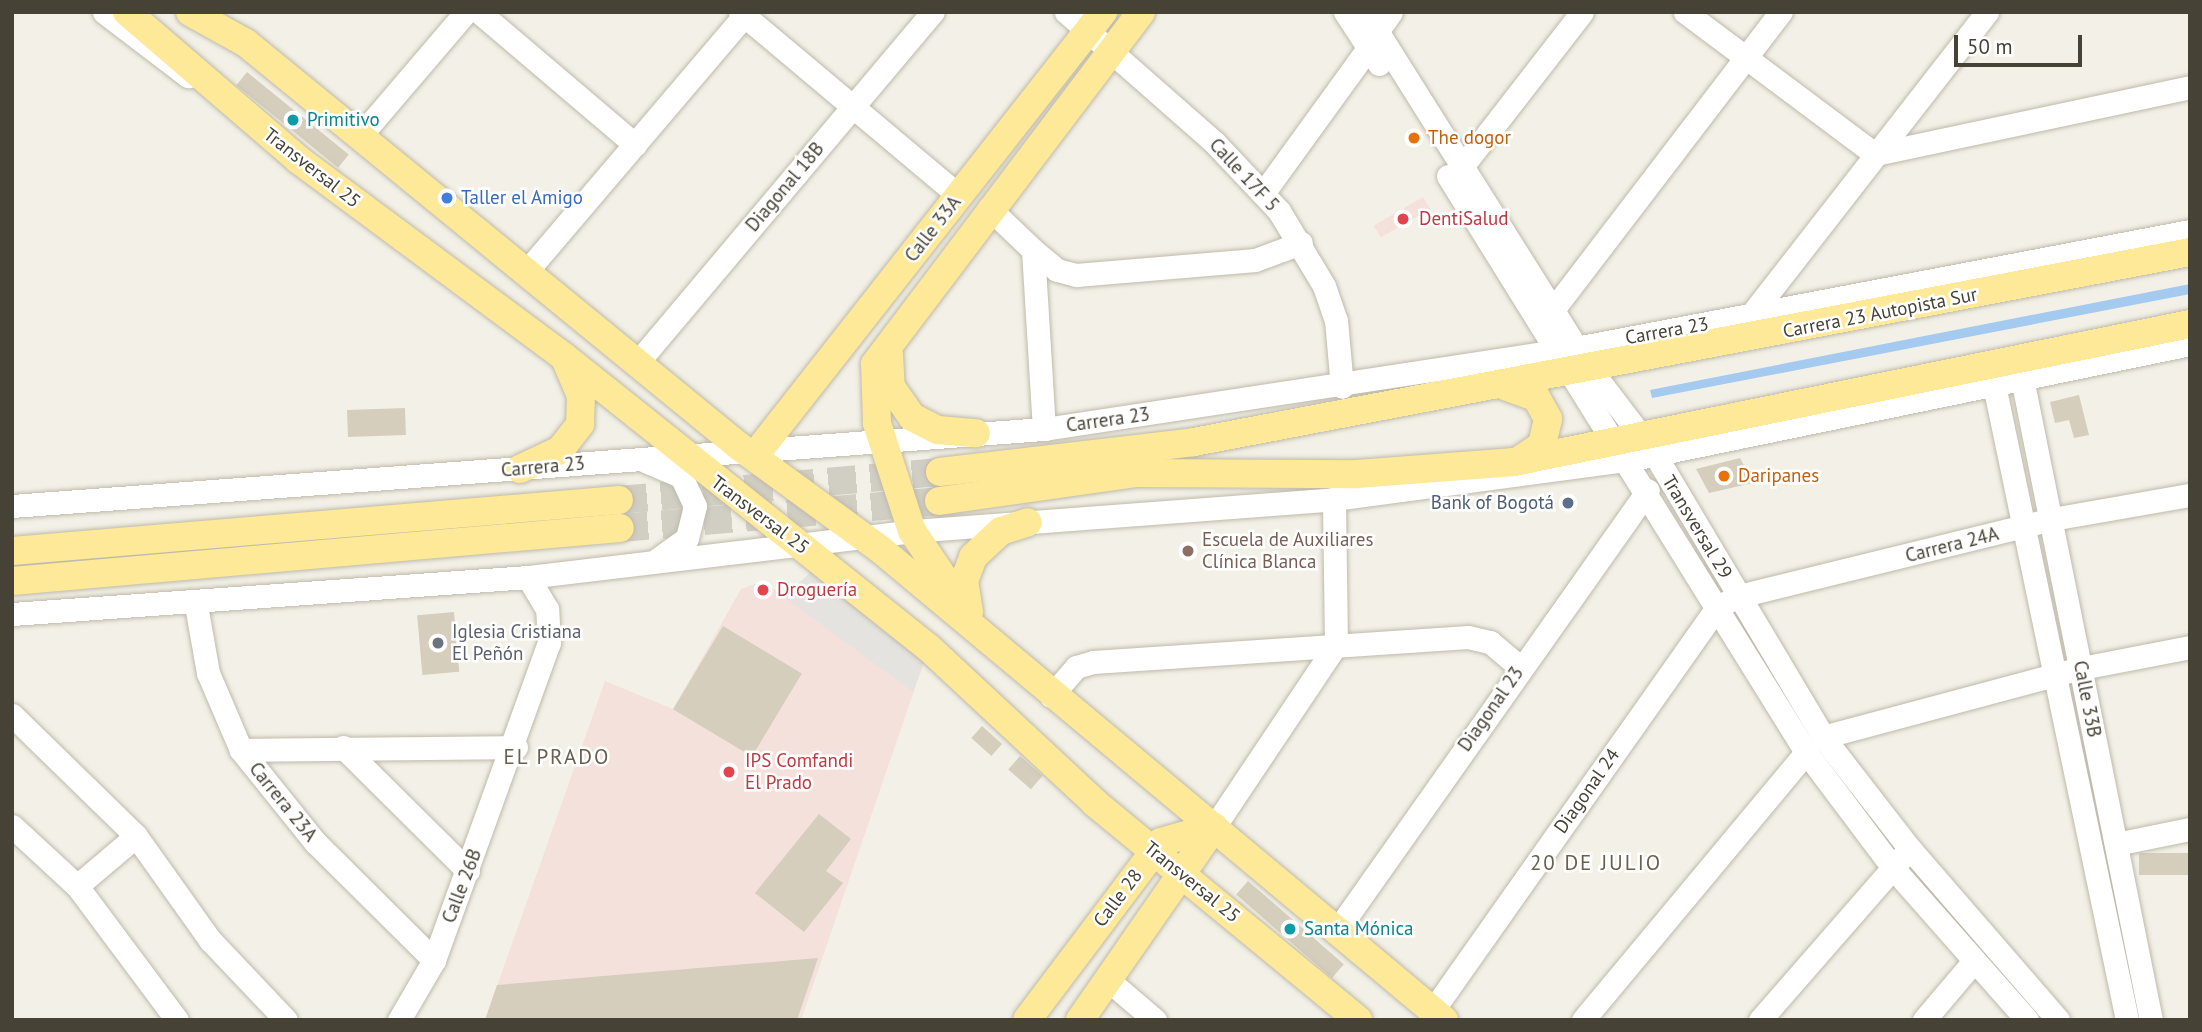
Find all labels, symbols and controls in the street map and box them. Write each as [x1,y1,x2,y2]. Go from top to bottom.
scale bar [1957,21,2085,65]
text: 50 m [1967,33,2013,60]
place label: Primitivo [307,109,380,131]
marker: Primitivo [285,112,301,128]
street label: Transversal 25 [259,123,365,213]
place label: The dogor [1428,127,1511,149]
marker: The dogor [1406,130,1422,146]
street label: Calle 17F 5 [1204,134,1284,216]
street label: Diagonal 18B [741,138,829,236]
place label: Taller el Amigo [461,187,584,209]
marker: Taller el Amigo [439,190,455,206]
street label: Calle 33A [900,191,966,267]
place label: DentiSalud [1419,208,1509,230]
marker: DentiSalud [1393,209,1413,229]
street label: Carrera 23 Autopista Sur [1781,283,1979,343]
street label: Carrera 23 [1624,312,1710,350]
street label: Carrera 23 [1065,403,1151,437]
street label: Carrera 23 [500,452,586,482]
place label: Daripanes [1738,465,1819,487]
marker: Daripanes [1716,468,1732,484]
street label: Transversal 25 [707,471,813,559]
street label: Transversal 29 [1657,471,1737,583]
place label: Bank of Bogotá [1430,492,1554,514]
marker: Bank of Bogotá [1560,495,1576,511]
street label: Carrera 24A [1903,522,2001,568]
place label: Escuela de Auxiliares Clínica Blanca [1202,529,1374,573]
marker: Escuela de Auxiliares Clínica Blanca [1180,543,1196,559]
place label: Droguería [777,579,857,601]
marker: Droguería [755,582,771,598]
place label: Iglesia Cristiana El Peñón [452,621,581,665]
marker: Iglesia Cristiana El Peñón [430,635,446,651]
street label: Calle 33B [2068,659,2106,739]
street label: Diagonal 23 [1453,662,1529,756]
district label: EL PRADO [504,744,610,770]
street label: Diagonal 24 [1549,744,1625,838]
place label: IPS Comfandi El Prado [745,750,853,794]
street label: Carrera 23A [244,758,322,846]
marker: IPS Comfandi El Prado [719,762,739,782]
street label: Transversal 25 [1140,836,1244,928]
street label: Calle 26B [437,846,487,926]
district label: 20 DE JULIO [1531,850,1661,876]
street label: Calle 28 [1089,865,1147,931]
place label: Santa Mónica [1304,918,1414,940]
marker: Santa Mónica [1282,921,1298,937]

